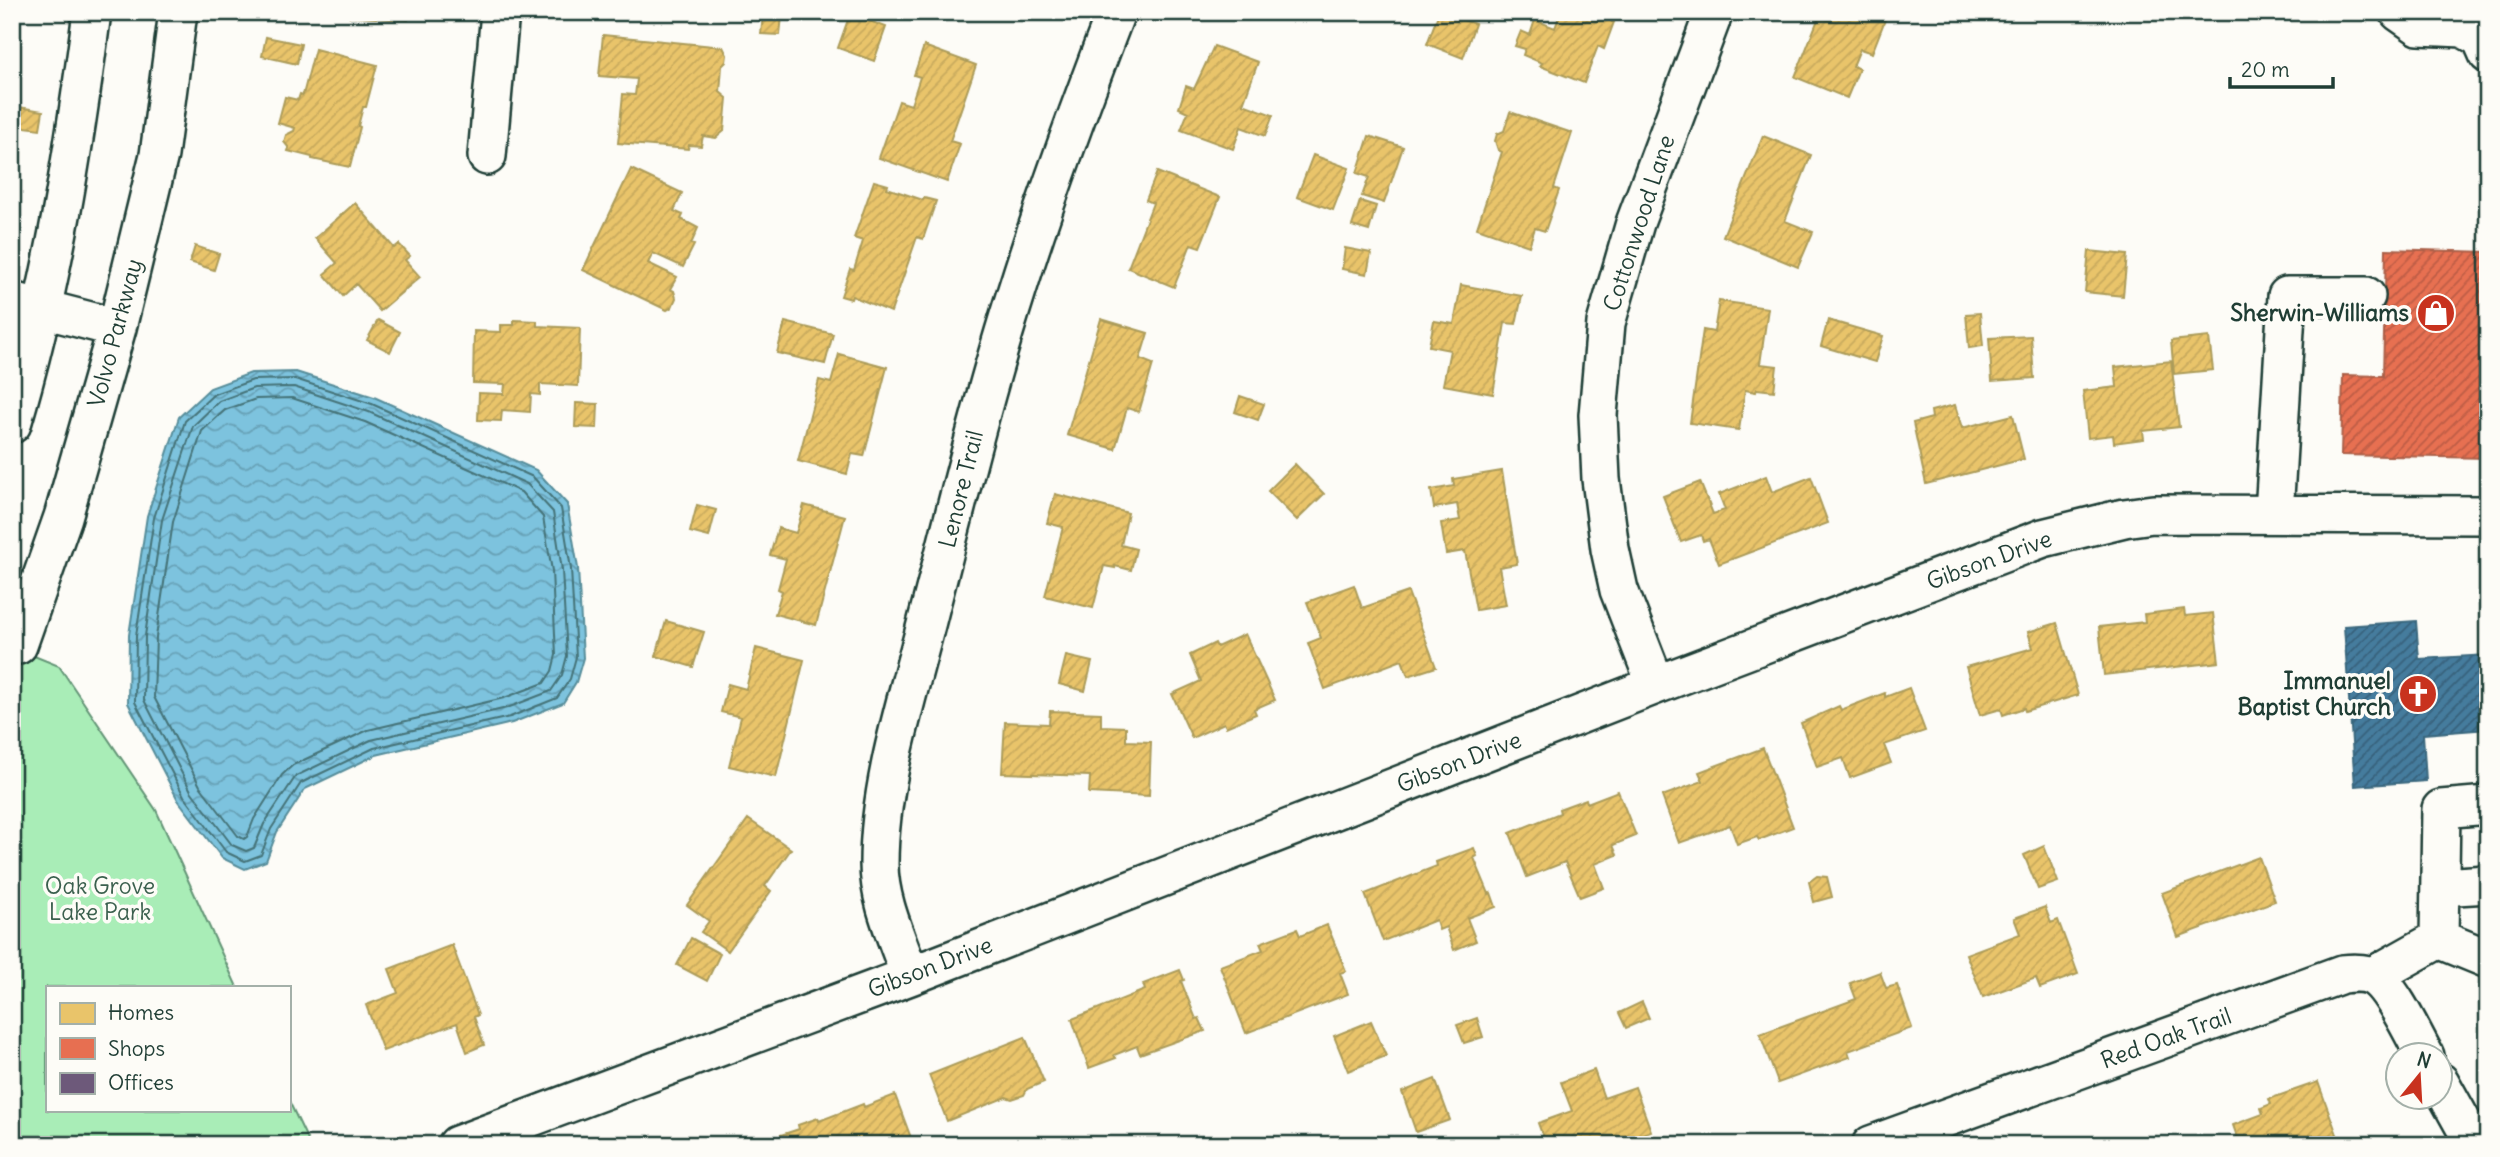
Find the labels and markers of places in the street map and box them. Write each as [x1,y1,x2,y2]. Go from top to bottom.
shop icon: Sherwin-Williams [2415,292,2457,334]
place label: Sherwin-Williams [2230,298,2409,327]
place label: Immanuel Baptist Church [2237,666,2391,721]
church icon: Immanuel Baptist Church [2397,673,2439,715]

